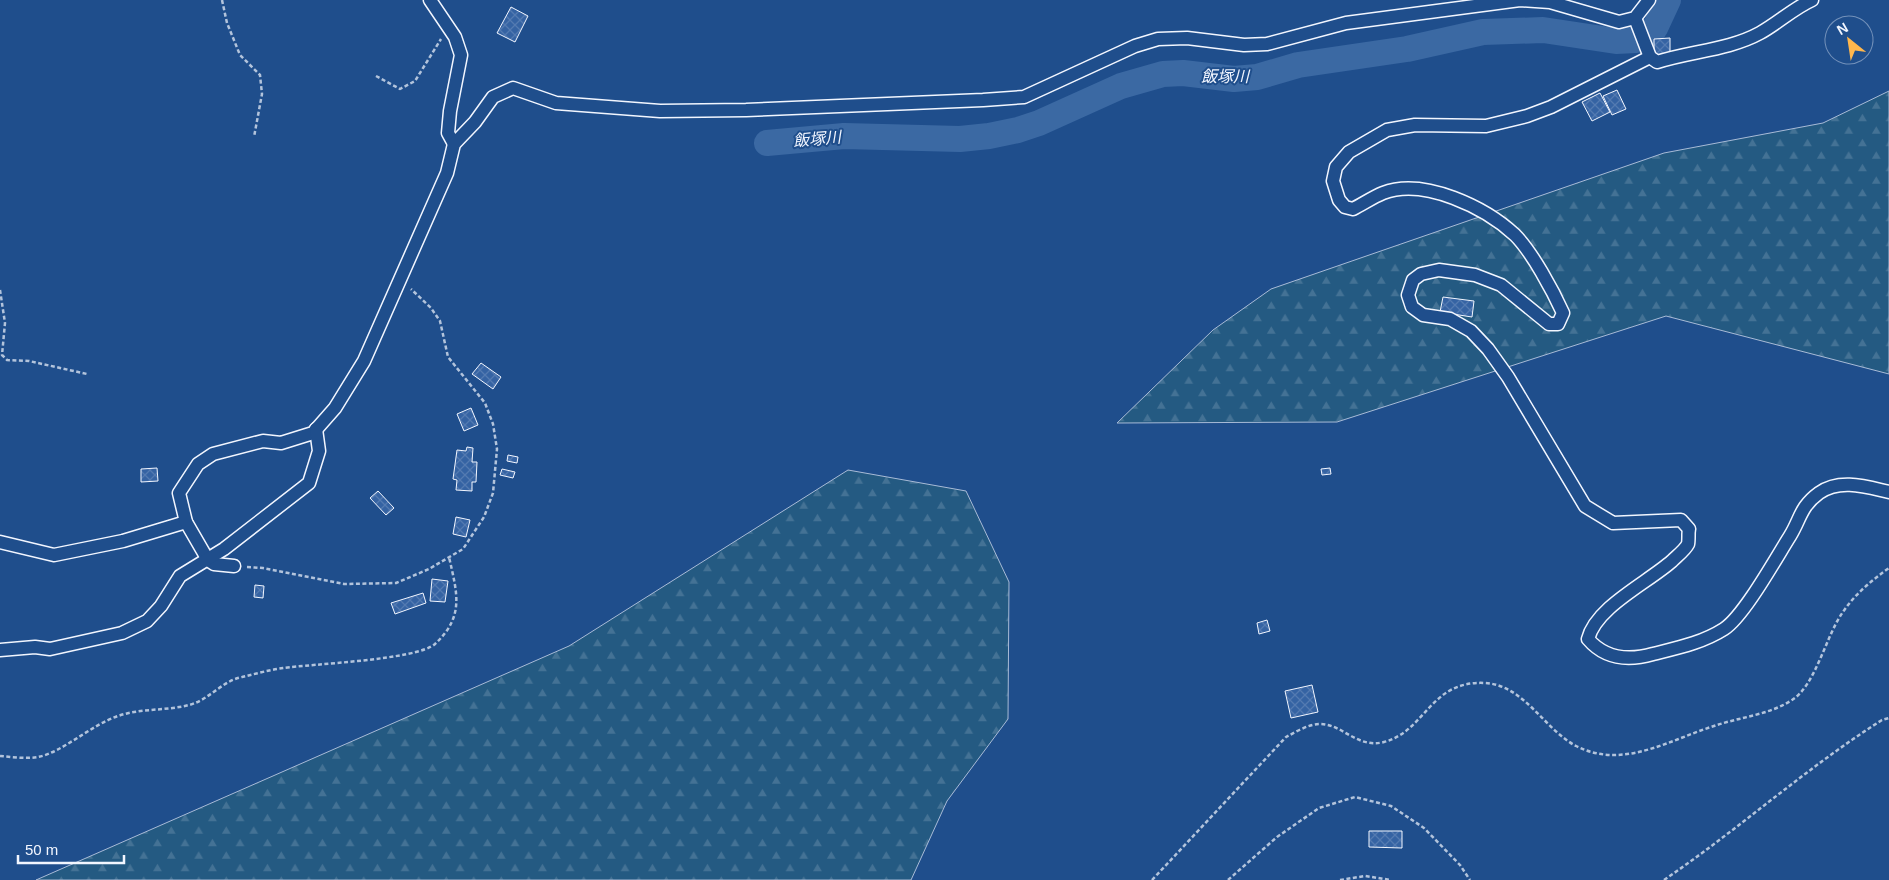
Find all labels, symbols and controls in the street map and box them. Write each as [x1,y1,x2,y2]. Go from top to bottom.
north arrow [1824,15,1874,65]
text: N [1834,19,1851,38]
water label: 飯塚川 [1201,68,1251,85]
water label: 飯塚川 [792,128,844,150]
scale bar [18,832,124,864]
text: 50 m [25,841,58,858]

